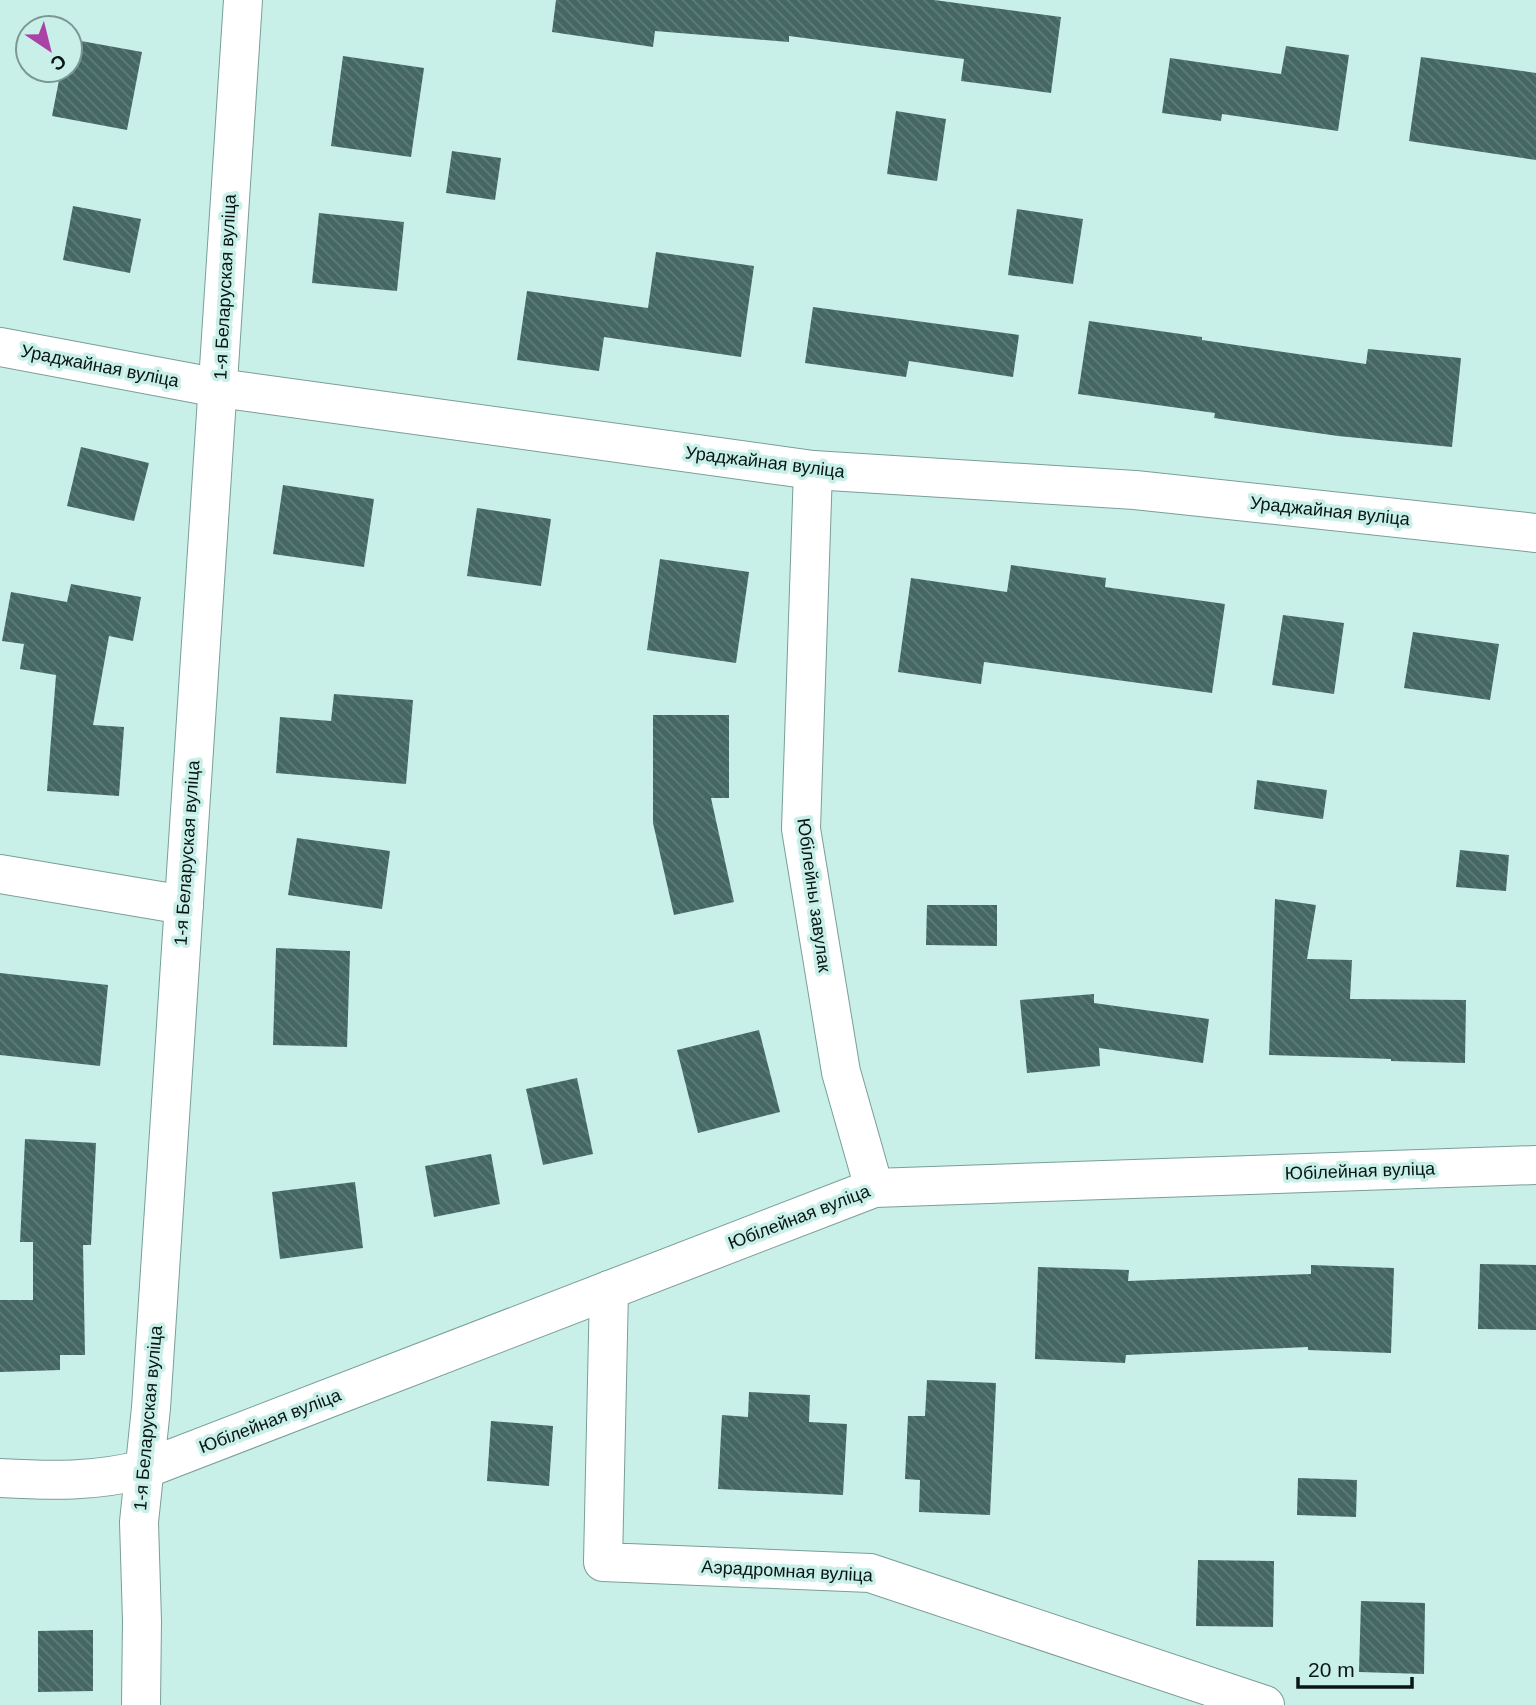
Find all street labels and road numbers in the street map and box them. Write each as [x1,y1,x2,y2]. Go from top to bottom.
street label: 1-я Беларуская вуліца [210,193,240,380]
street label: Ураджайная вуліца [19,341,182,391]
street label: Ураджайная вуліца [684,442,847,482]
street label: Ураджайная вуліца [1249,493,1412,529]
street label: 1-я Беларуская вуліца [171,759,204,946]
street label: Юбілейны завулак [793,817,835,973]
street label: Юбілейная вуліца [1285,1158,1436,1184]
street label: Юбілейная вуліца [725,1180,874,1253]
street label: 1-я Беларуская вуліца [130,1324,166,1511]
street label: Юбілейная вуліца [196,1384,345,1457]
street label: Аэрадромная вуліца [701,1557,874,1586]

